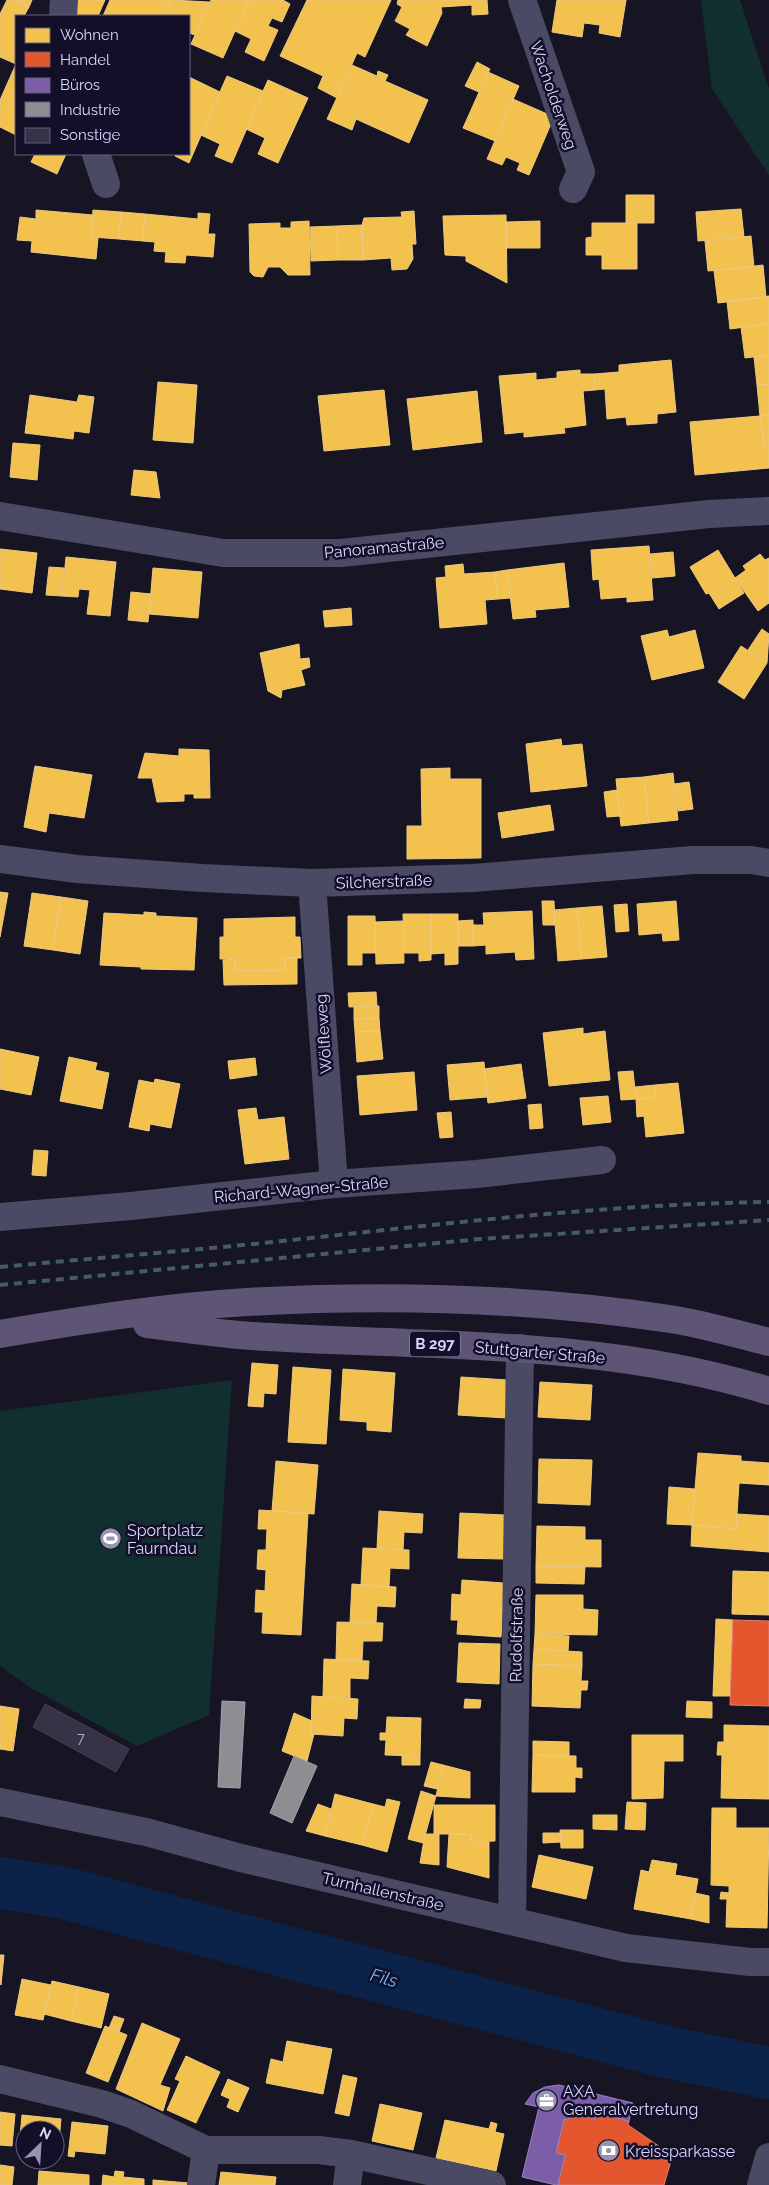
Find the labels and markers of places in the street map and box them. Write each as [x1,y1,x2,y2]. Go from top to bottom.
place label: Sportplatz Faurndau [127,1521,203,1558]
sports icon: Sportplatz Faurndau [99,1527,123,1551]
place label: AXA Generalvertretung [563,2082,698,2119]
office icon: AXA Generalvertretung [535,2088,559,2112]
bank icon: Kreissparkasse [597,2139,621,2163]
place label: Kreissparkasse [625,2142,735,2161]

